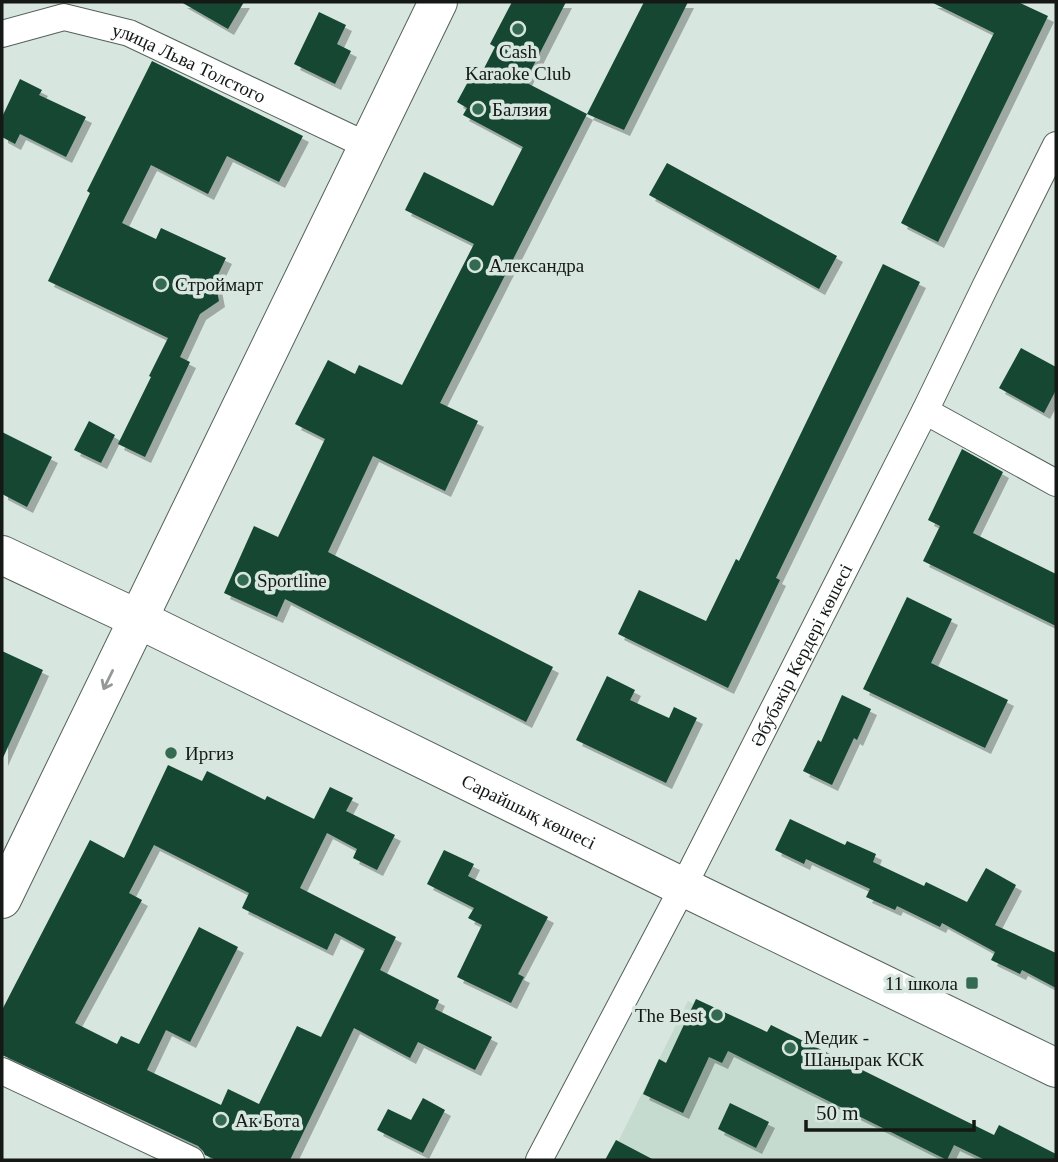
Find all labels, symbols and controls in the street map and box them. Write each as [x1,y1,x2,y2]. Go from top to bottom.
street label: улица Льва Толстого [110,19,269,107]
marker: Cash Karaoke Club [510,21,526,37]
place label: Cash Karaoke Club [465,41,571,84]
place label: Балзия [492,99,548,120]
marker: Балзия [470,101,486,117]
place label: Александра [489,255,585,276]
marker: Александра [467,257,483,273]
place label: Строймарт [175,274,264,295]
marker: Строймарт [153,276,169,292]
street label: Әбубәкір Кердері көшесі [746,560,857,750]
place label: Sportline [257,570,327,591]
marker: Sportline [235,572,251,588]
one-way arrow [101,669,114,690]
place label: Иргиз [185,743,234,764]
marker: Иргиз [163,745,179,761]
street label: Сарайшық көшесі [458,770,599,853]
place label: 11 школа [885,973,959,994]
marker: 11 школа [964,975,980,991]
place label: The Best [635,1005,704,1026]
marker: The Best [709,1007,725,1023]
place label: Медик - Шанырак КСК [804,1027,924,1070]
marker: Медик - Шанырак КСК [782,1040,798,1056]
scale bar [806,1088,974,1132]
text: 50 m [816,1101,859,1125]
place label: Ак Бота [235,1110,300,1131]
marker: Ак Бота [213,1112,229,1128]

